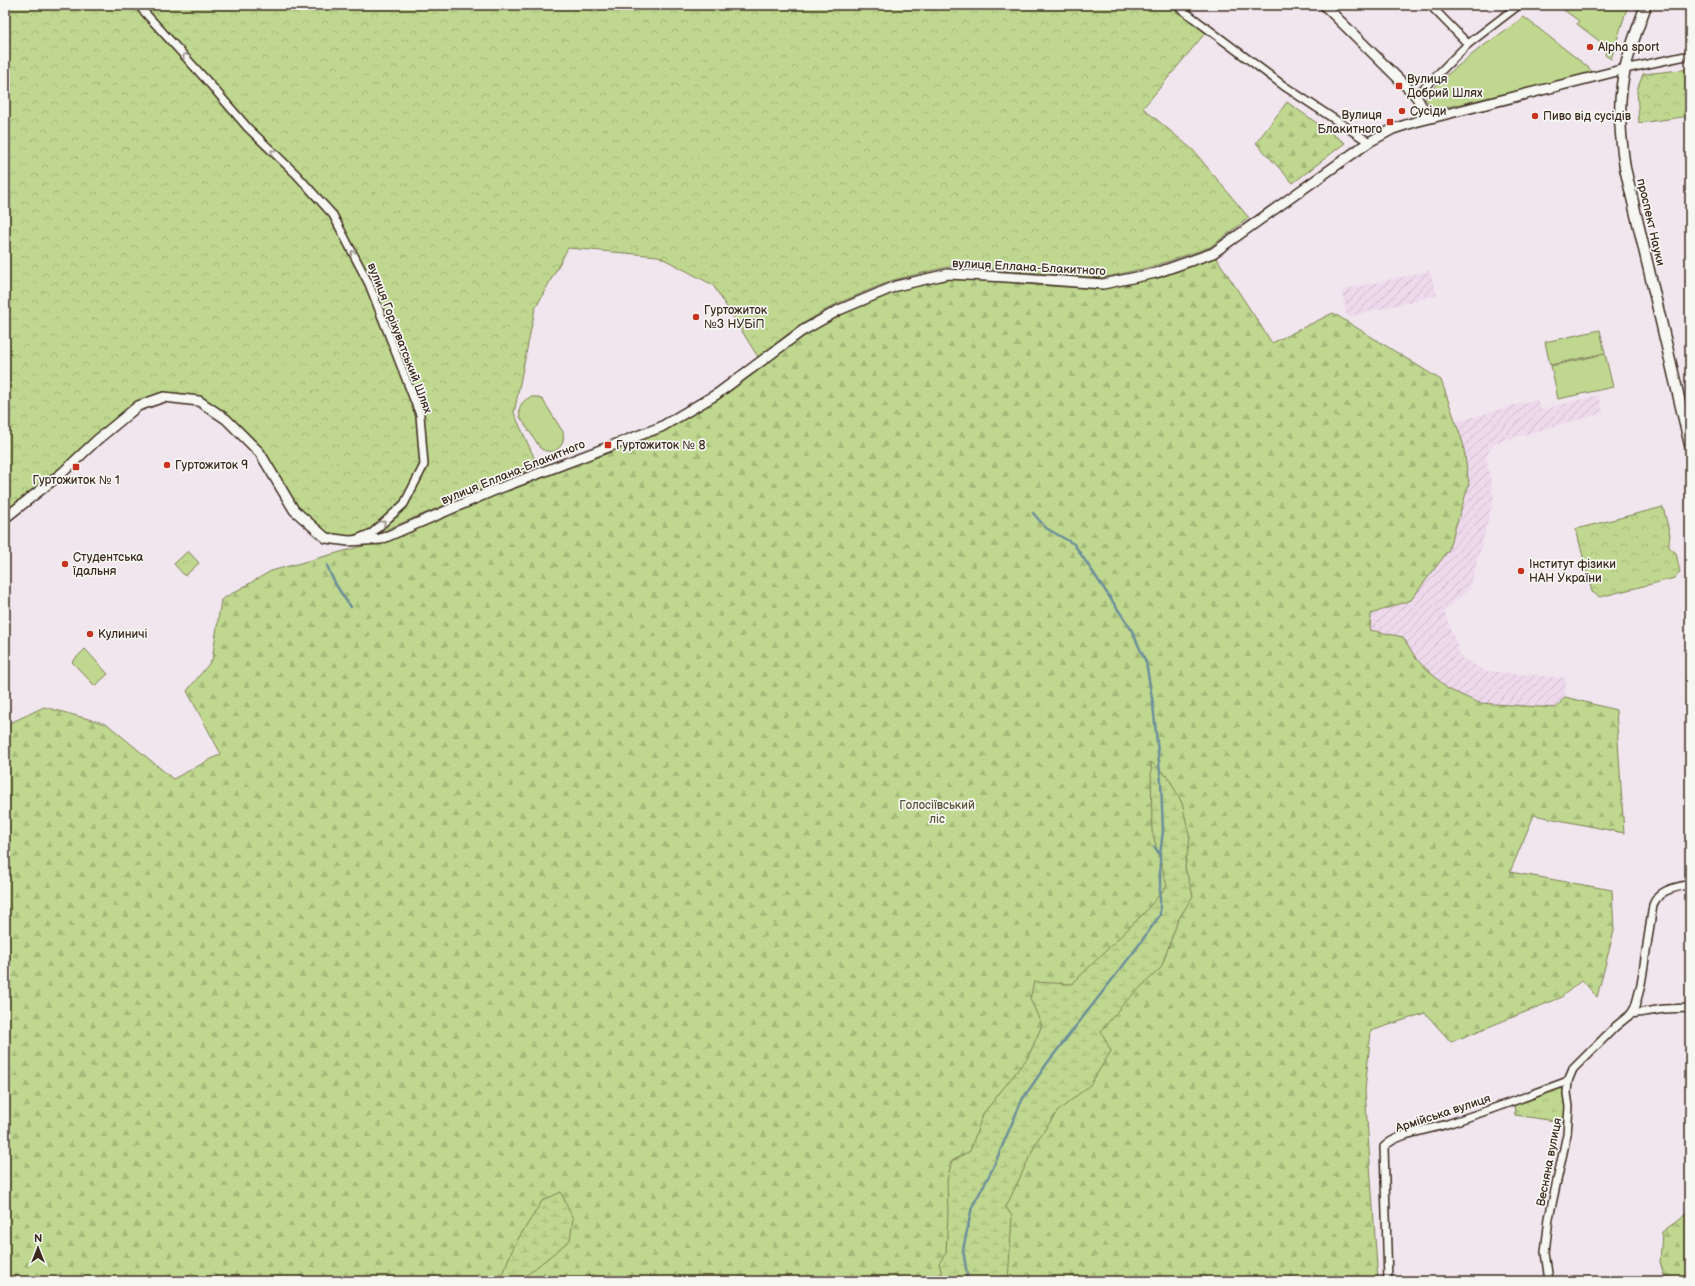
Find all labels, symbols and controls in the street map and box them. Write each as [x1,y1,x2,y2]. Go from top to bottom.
place label: Alpha sport [1598,40,1660,55]
marker: Alpha sport [1585,42,1595,52]
one-way arrow [183,53,190,61]
place label: Вулиця Добрий Шлях [1407,72,1483,101]
marker: Вулиця Добрий Шлях [1394,81,1404,91]
place label: Сусіди [1410,104,1447,119]
marker: Сусіди [1397,106,1407,116]
place label: Вулиця Блакитного [1317,108,1382,137]
place label: Пиво від сусідів [1543,109,1632,124]
marker: Пиво від сусідів [1530,111,1540,121]
marker: Вулиця Блакитного [1385,117,1395,127]
one-way arrow [270,149,278,157]
street label: проспект Науки [1633,177,1668,267]
one-way arrow [350,250,358,257]
street label: вулиця Еллана-Блакитного [952,256,1106,279]
street label: вулиця Горіхуватський Шлях [364,261,435,416]
place label: Гуртожиток №3 НУБіП [704,303,768,332]
marker: Гуртожиток №3 НУБіП [691,312,701,322]
street label: вулиця Еллана-Блакитного [439,437,587,508]
place label: Гуртожиток № 8 [616,438,705,453]
marker: Гуртожиток № 8 [603,440,613,450]
place label: Гуртожиток 9 [175,458,248,473]
marker: Гуртожиток 9 [162,460,172,470]
marker: Гуртожиток № 1 [71,462,81,472]
place label: Гуртожиток № 1 [32,473,120,488]
one-way arrow [378,521,386,528]
place label: Студентська їдальня [72,550,143,579]
place label: Інститут фізики НАН України [1529,557,1616,586]
marker: Студентська їдальня [60,559,70,569]
marker: Інститут фізики НАН України [1516,566,1526,576]
place label: Кулиничі [98,627,147,642]
marker: Кулиничі [85,629,95,639]
park label: Голосіївський ліс [899,798,975,827]
street label: Армійська вулиця [1393,1091,1493,1136]
street label: Весняна вулиця [1534,1116,1565,1208]
north arrow [18,1228,58,1268]
text: N [34,1232,42,1245]

